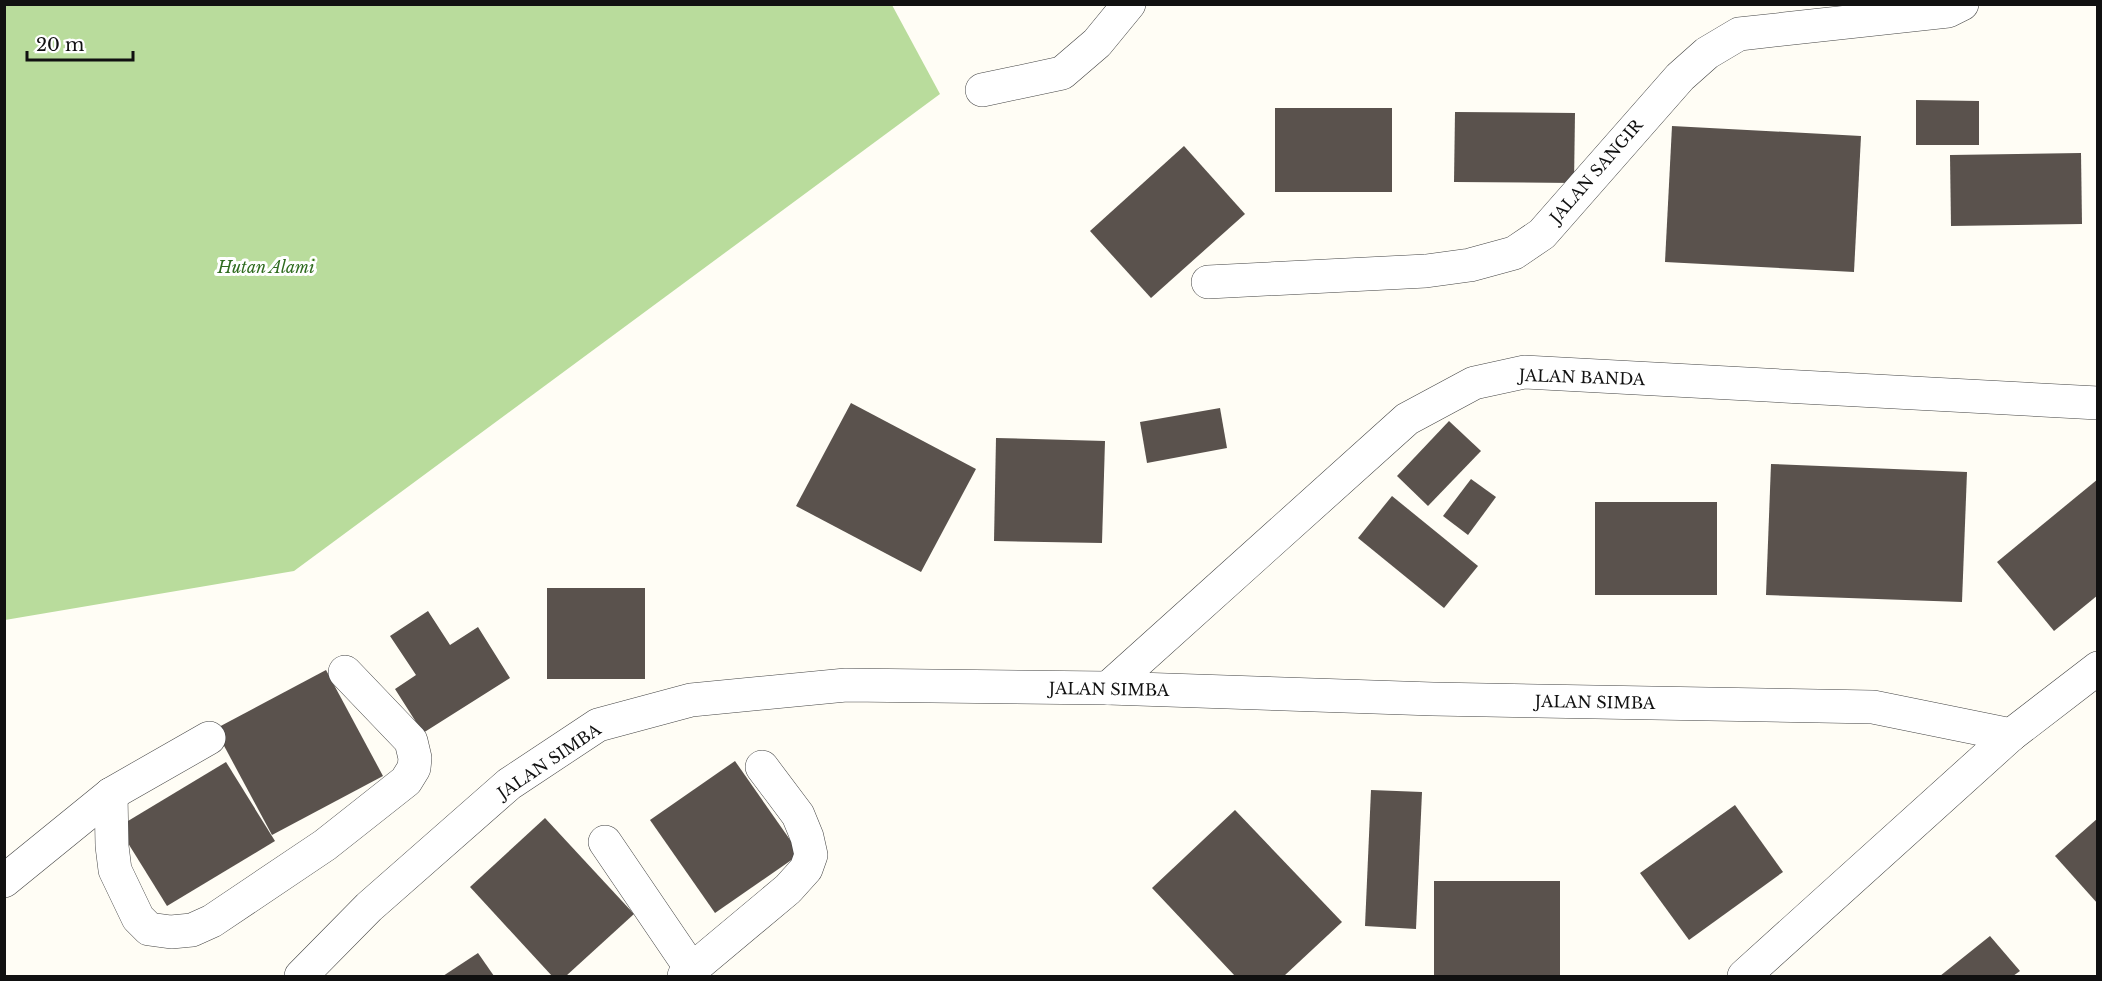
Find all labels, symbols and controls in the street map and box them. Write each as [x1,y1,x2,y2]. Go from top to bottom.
scale bar [27,24,134,62]
text: 20 m [36,34,84,56]
street label: JALAN SANGIR [1544,114,1648,229]
park label: Hutan Alami [217,257,315,277]
street label: JALAN BANDA [1516,365,1646,389]
street label: JALAN SIMBA [1047,678,1170,700]
street label: JALAN SIMBA [1533,691,1656,713]
street label: JALAN SIMBA [492,719,605,804]

